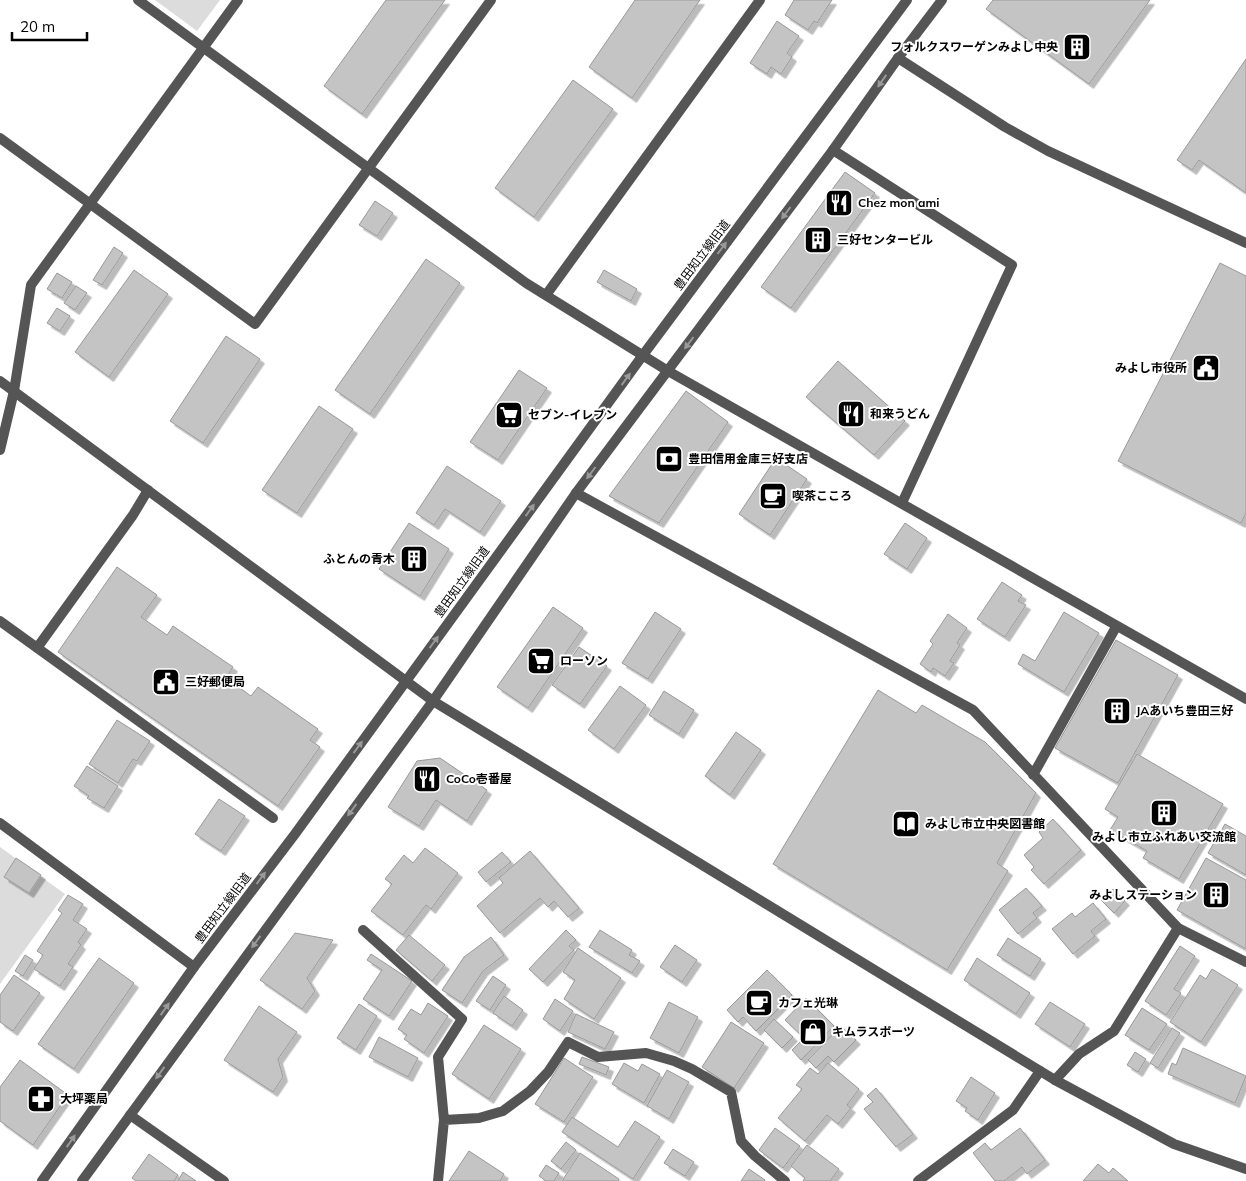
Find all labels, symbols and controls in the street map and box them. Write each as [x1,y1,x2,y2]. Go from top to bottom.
scale bar [12,10,88,42]
text: 20 m [20,17,55,36]
building icon: フォルクスワーゲンみよし中央 [1062,32,1092,62]
place label: フォルクスワーゲンみよし中央 [890,39,1058,54]
one-way arrow [877,75,887,88]
restaurant icon: Chez mon ami [824,188,854,218]
place label: Chez mon ami [858,195,939,210]
one-way arrow [781,206,792,219]
street label: 豊田知立線旧道 [670,217,733,293]
building icon: 三好センタービル [803,225,833,255]
place label: 三好センタービル [837,232,933,247]
one-way arrow [717,242,728,255]
one-way arrow [684,336,694,350]
public building icon: みよし市役所 [1191,353,1221,383]
place label: みよし市役所 [1115,360,1187,375]
one-way arrow [620,373,631,386]
restaurant icon: 和来うどん [836,399,866,429]
supermarket icon: セブン-イレブン [494,400,524,430]
place label: 和来うどん [870,406,930,421]
place label: セブン-イレブン [528,407,617,422]
bank icon: 豊田信用金庫三好支店 [654,444,684,474]
place label: 豊田信用金庫三好支店 [688,451,808,466]
one-way arrow [586,466,597,479]
cafe icon: 喫茶こころ [758,481,788,511]
place label: 喫茶こころ [792,488,852,503]
one-way arrow [525,503,535,517]
street label: 豊田知立線旧道 [431,543,492,620]
building icon: ふとんの青木 [399,544,429,574]
place label: ふとんの青木 [323,551,395,566]
one-way arrow [429,635,439,648]
supermarket icon: ローソン [526,646,556,676]
place label: ローソン [560,653,608,668]
public building icon: 三好郵便局 [151,667,181,697]
place label: 三好郵便局 [185,674,245,689]
building icon: JAあいち豊田三好 [1102,696,1132,726]
place label: JAあいち豊田三好 [1136,703,1233,718]
one-way arrow [352,741,363,754]
restaurant icon: CoCo壱番屋 [412,764,442,794]
place label: CoCo壱番屋 [446,771,512,786]
building icon: みよし市立ふれあい交流館 [1149,798,1179,828]
one-way arrow [347,803,357,817]
library icon: みよし市立中央図書館 [891,809,921,839]
place label: みよし市立中央図書館 [925,816,1045,831]
place label: みよし市立ふれあい交流館 [1092,829,1236,844]
street label: 豊田知立線旧道 [191,870,254,946]
one-way arrow [256,872,267,885]
building icon: みよしステーション [1201,880,1231,910]
place label: みよしステーション [1089,887,1197,902]
one-way arrow [251,935,261,949]
cafe icon: カフェ光琳 [744,988,774,1018]
place label: カフェ光琳 [778,995,839,1010]
one-way arrow [160,1002,170,1016]
shop icon: キムラスポーツ [798,1017,828,1047]
place label: キムラスポーツ [832,1024,915,1039]
one-way arrow [155,1066,165,1080]
pharmacy icon: 大坪薬局 [26,1084,56,1114]
place label: 大坪薬局 [60,1091,108,1106]
one-way arrow [66,1134,76,1148]

